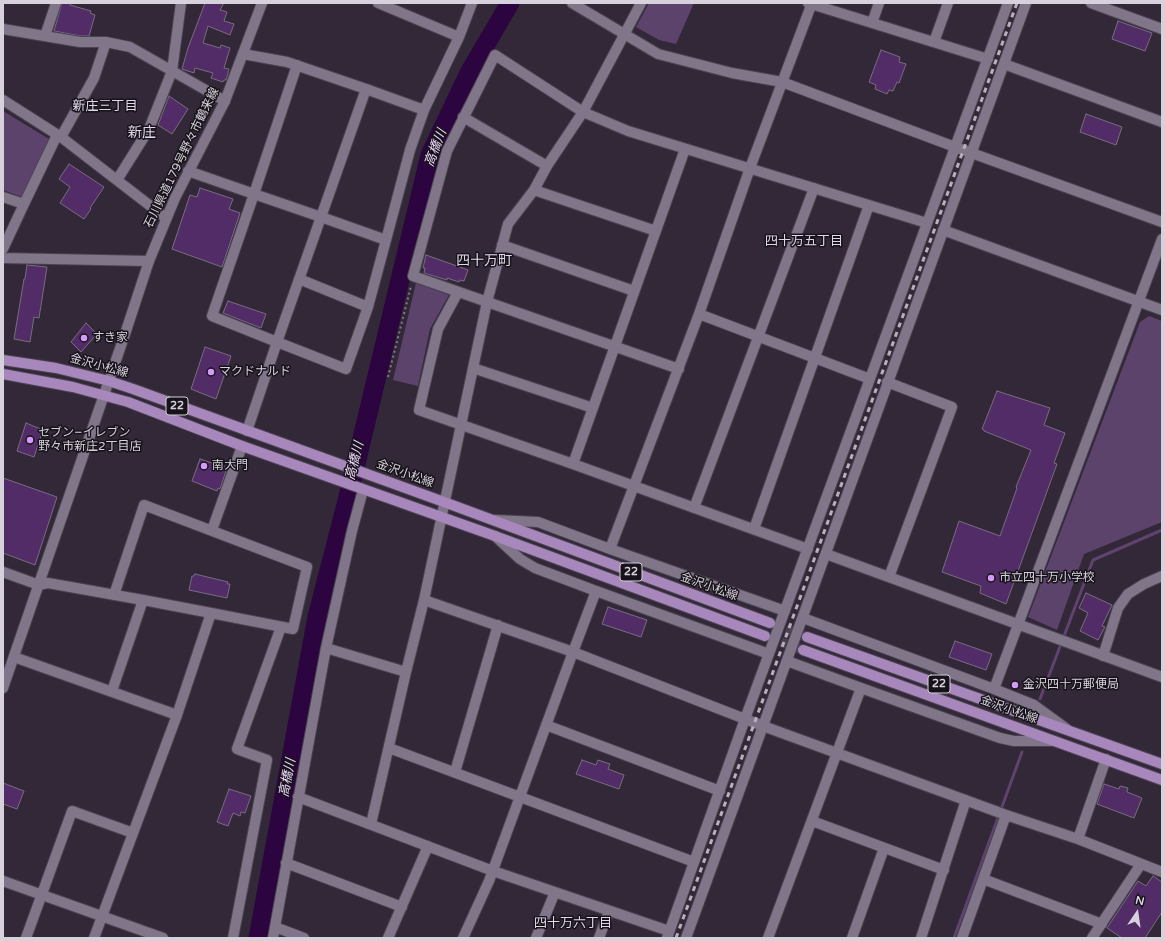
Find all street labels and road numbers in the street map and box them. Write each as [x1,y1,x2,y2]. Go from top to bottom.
street label: 石川県道179号野々市鶴来線 [142,85,222,231]
street label: 金沢小松線 [68,351,130,381]
road number: 22 [166,397,188,415]
street label: 金沢小松線 [374,457,436,491]
road number: 22 [620,563,642,581]
street label: 金沢小松線 [678,570,740,604]
road number: 22 [928,675,950,693]
street label: 金沢小松線 [978,693,1040,727]

